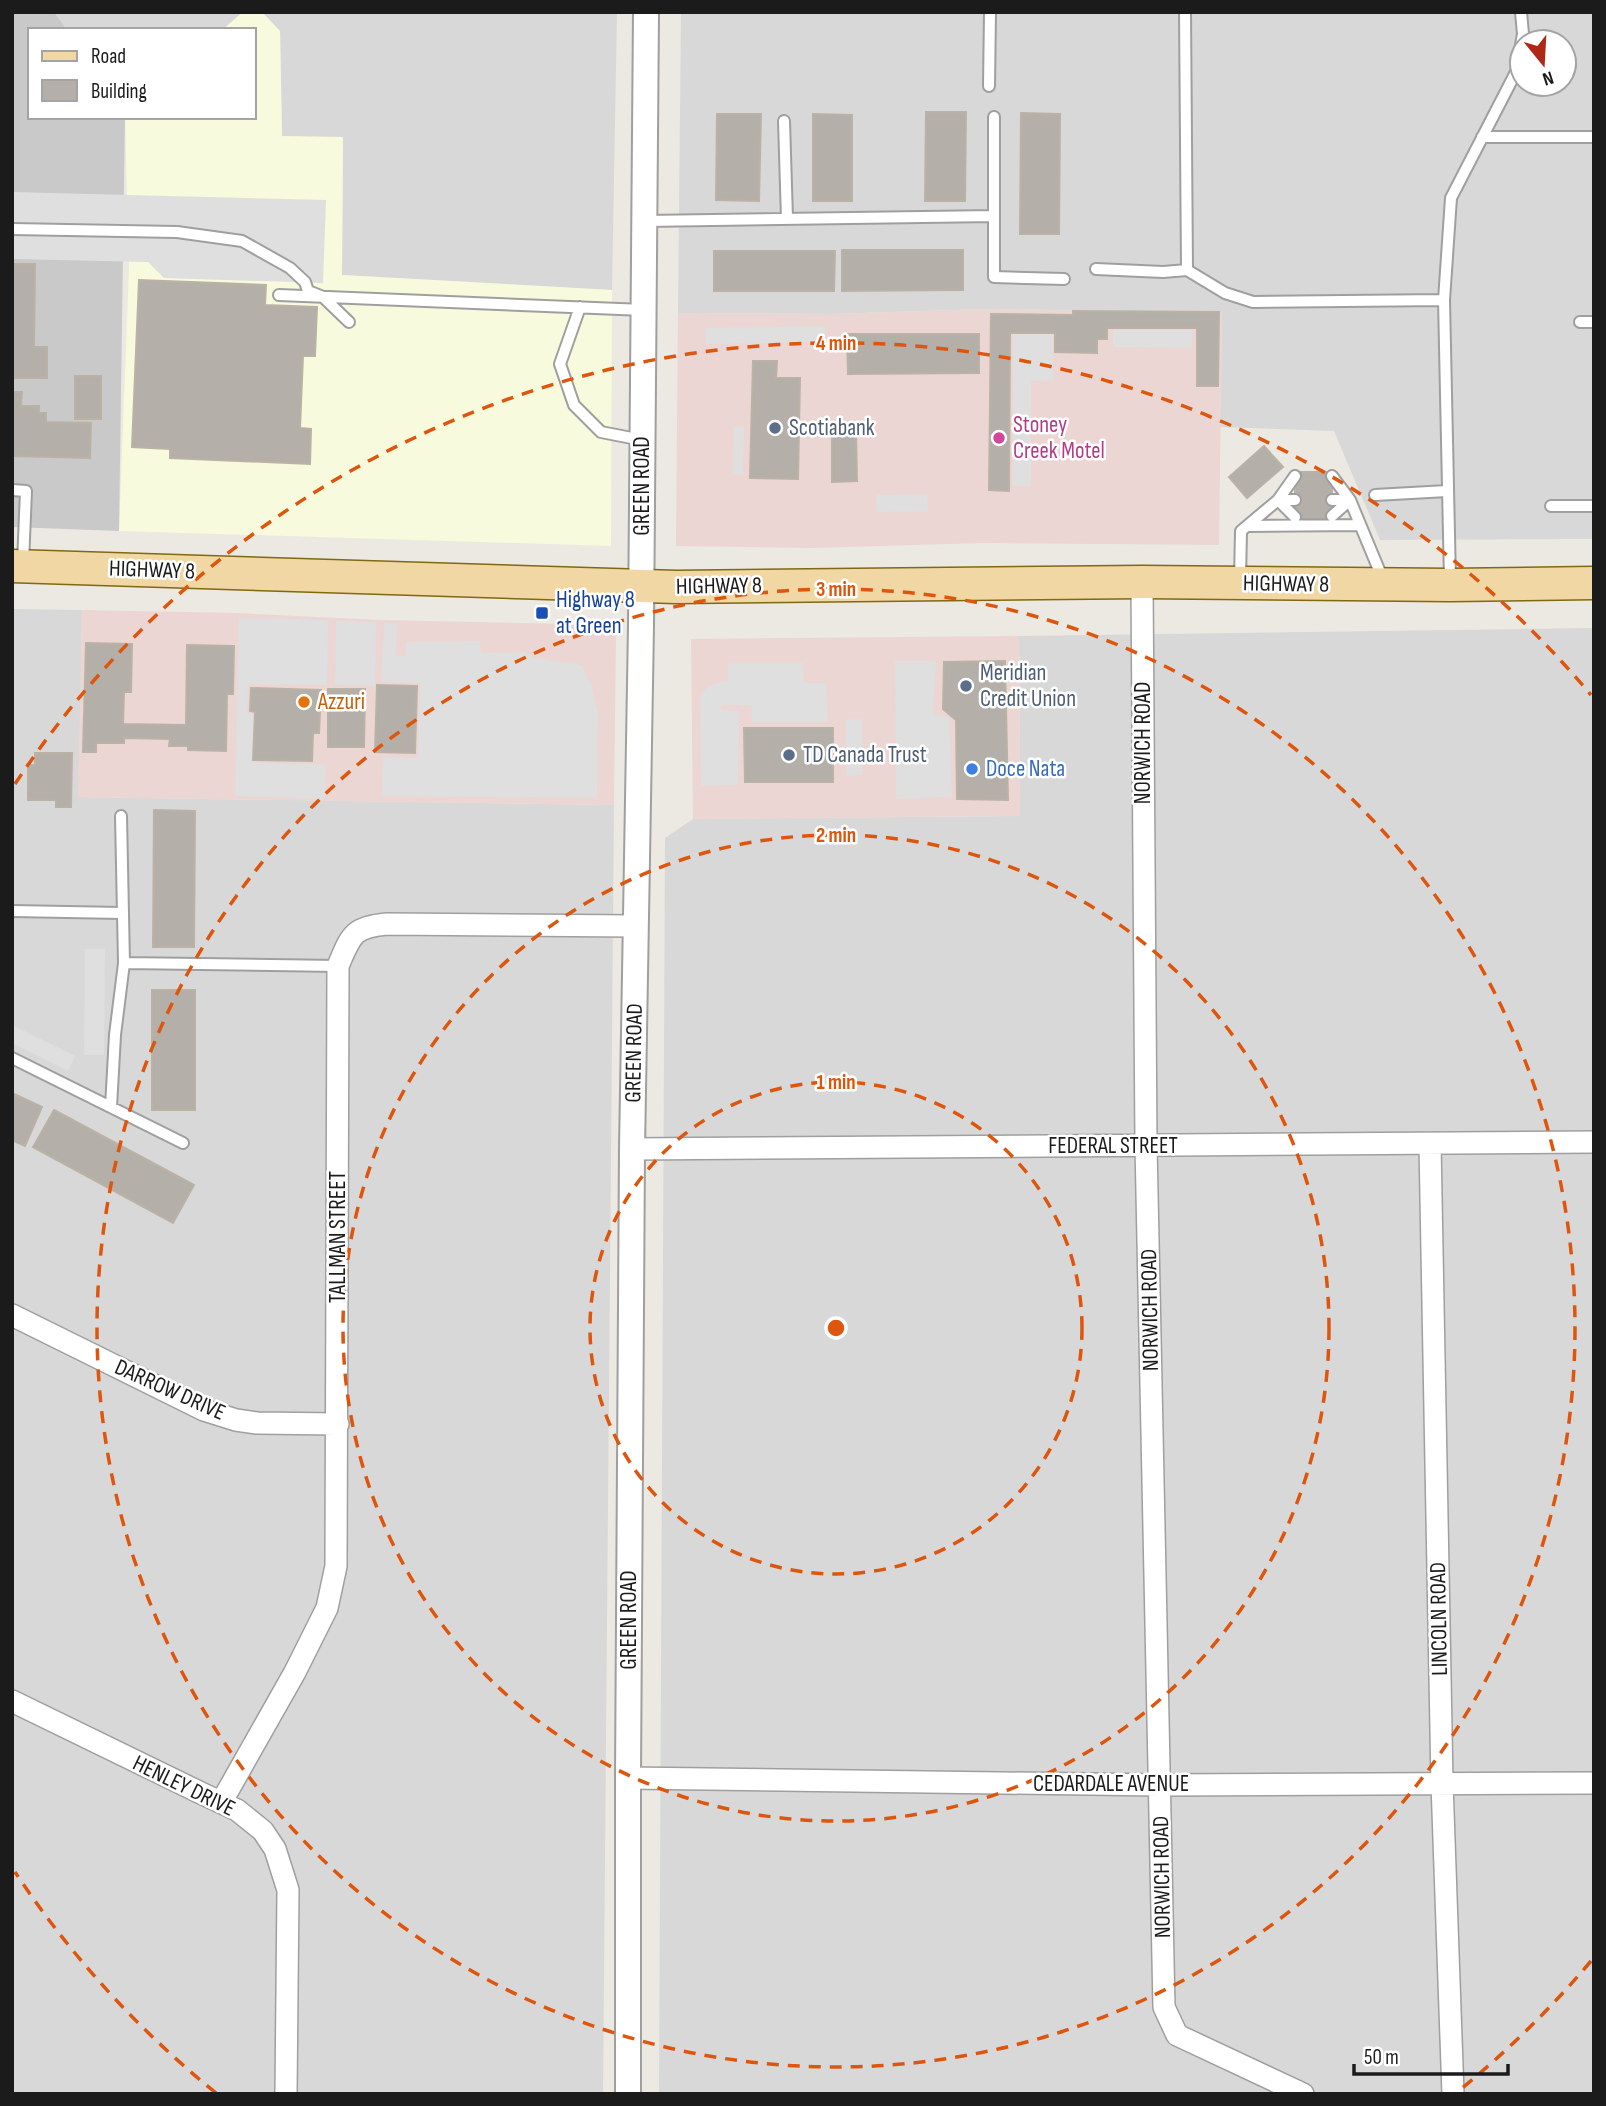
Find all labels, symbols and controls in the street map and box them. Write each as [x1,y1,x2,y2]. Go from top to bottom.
legend [28,28,256,119]
north arrow [1508,28,1578,98]
text: Road [91,44,126,69]
text: N [1539,65,1556,90]
text: Building [91,79,147,104]
text: 4 min [816,331,856,356]
place label: Stoney Creek Motel [1013,411,1105,465]
place label: Scotiabank [789,414,875,442]
marker: Scotiabank [767,420,783,436]
marker: Stoney Creek Motel [991,430,1007,446]
street label: GREEN ROAD [628,436,656,536]
street label: HIGHWAY 8 [108,555,196,585]
street label: HIGHWAY 8 [1243,569,1329,599]
street label: HIGHWAY 8 [676,571,762,601]
text: 3 min [816,577,856,602]
place label: Highway 8 at Green [556,586,635,640]
marker: Highway 8 at Green [534,605,550,621]
place label: Meridian Credit Union [980,659,1076,713]
marker: Meridian Credit Union [958,678,974,694]
street label: NORWICH ROAD [1129,682,1157,804]
place label: Azzuri [317,688,365,716]
marker: Azzuri [296,694,312,710]
place label: TD Canada Trust [803,741,927,769]
marker: TD Canada Trust [781,747,797,763]
place label: Doce Nata [986,755,1065,783]
marker: Doce Nata [964,761,980,777]
text: 2 min [816,823,856,848]
street label: GREEN ROAD [619,1003,649,1103]
text: 1 min [816,1070,856,1095]
street label: FEDERAL STREET [1048,1132,1178,1160]
street label: TALLMAN STREET [324,1171,352,1303]
street label: NORWICH ROAD [1135,1249,1165,1371]
centre of rings [824,1316,848,1340]
street label: DARROW DRIVE [110,1353,230,1427]
street label: LINCOLN ROAD [1424,1562,1454,1676]
street label: GREEN ROAD [615,1570,643,1670]
street label: HENLEY DRIVE [128,1749,240,1823]
street label: CEDARDALE AVENUE [1033,1770,1189,1798]
street label: NORWICH ROAD [1147,1816,1177,1938]
scale bar [1354,2032,1508,2076]
text: 50 m [1364,2045,1399,2070]

